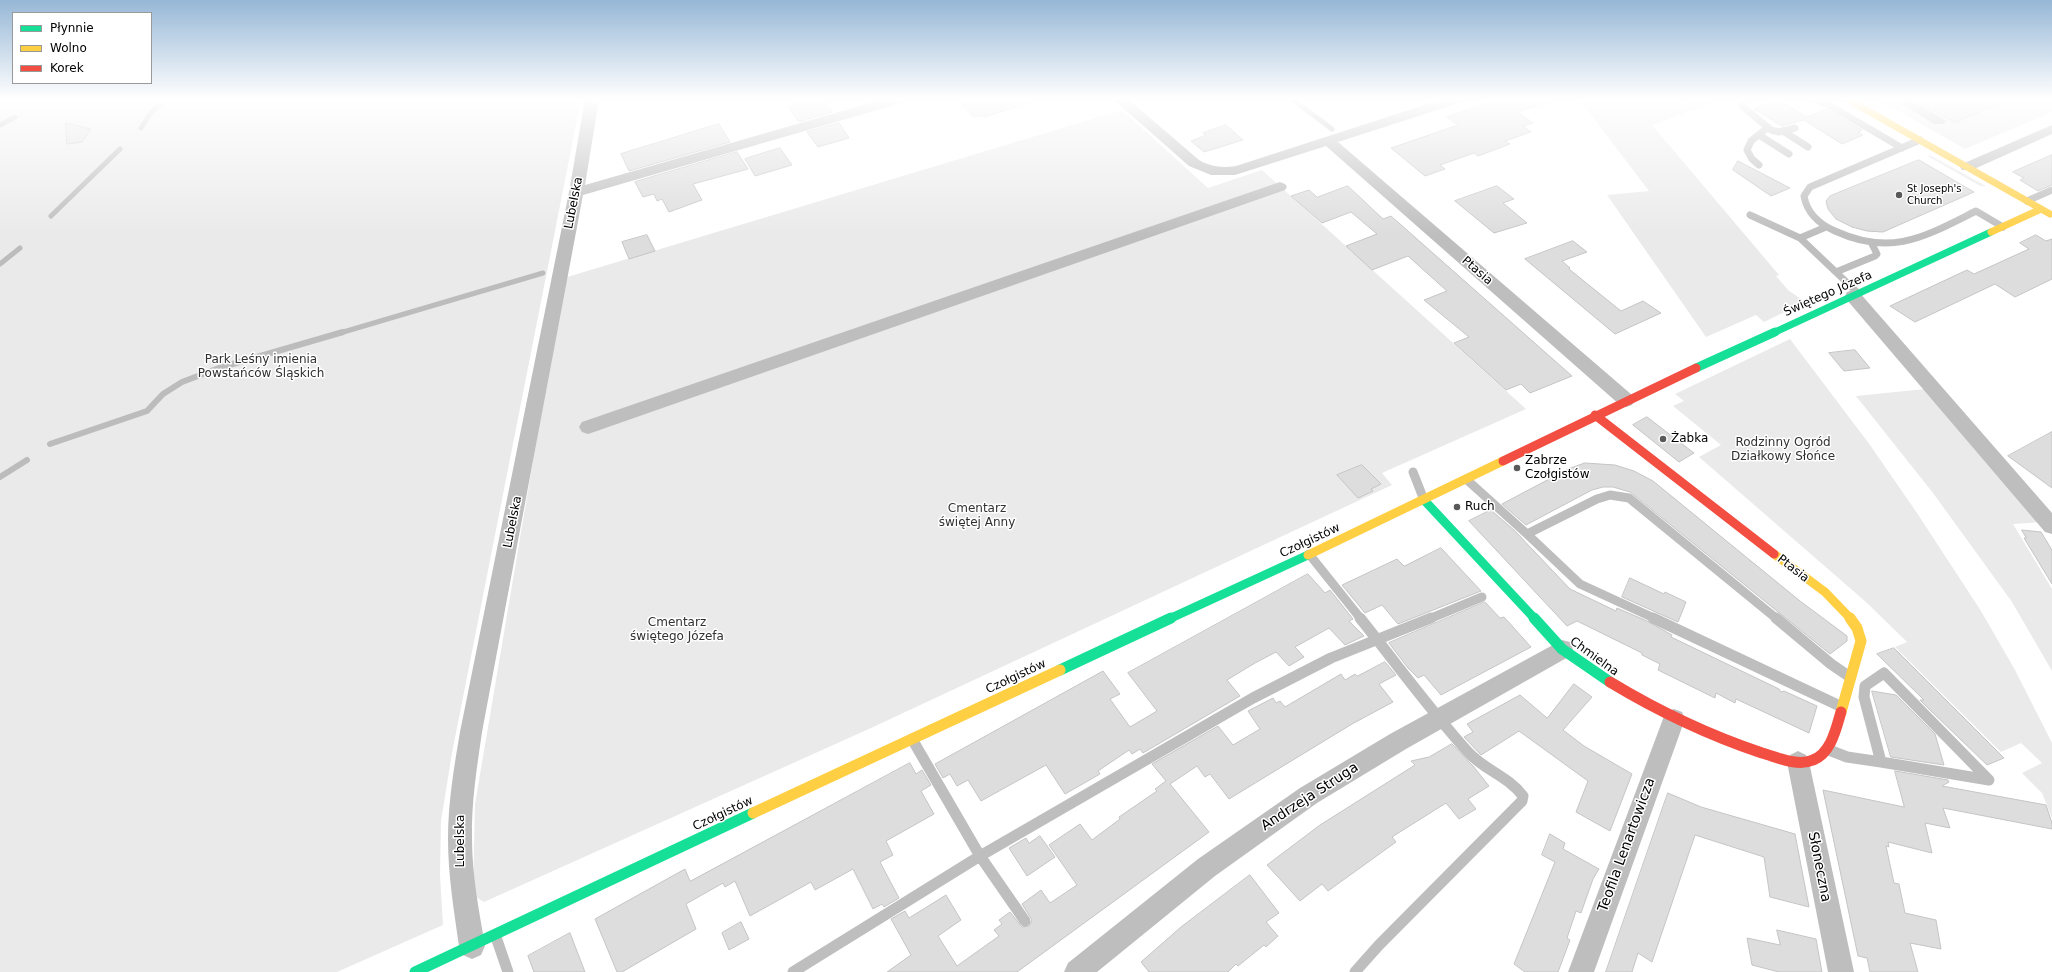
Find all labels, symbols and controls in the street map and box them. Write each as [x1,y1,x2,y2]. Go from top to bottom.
legend [12,12,152,84]
text: Płynnie [50,21,94,35]
text: Wolno [50,41,87,55]
text: Korek [50,61,84,75]
street label: Lubelska [562,176,586,230]
place label: St Joseph's Church [1907,183,1962,206]
marker: St Joseph's Church [1894,190,1904,200]
street label: Ptasia [1459,254,1495,288]
street label: Świętego Józefa [1782,268,1874,320]
park label: Park Leśny imienia Powstańców Śląskich [198,353,324,381]
place label: Żabka [1671,432,1708,446]
marker: Żabka [1658,434,1668,444]
park label: Rodzinny Ogród Działkowy Słońce [1731,436,1835,464]
place label: Zabrze Czołgistów [1525,454,1589,482]
marker: Zabrze Czołgistów [1512,463,1522,473]
street label: Lubelska [501,495,525,549]
place label: Ruch [1465,500,1495,514]
park label: Cmentarz świętej Anny [939,502,1015,530]
marker: Ruch [1452,502,1462,512]
street label: Czołgistów [1278,521,1342,561]
street label: Ptasia [1774,552,1812,586]
park label: Cmentarz świętego Józefa [630,616,724,644]
street label: Chmielna [1567,635,1621,679]
street label: Czołgistów [984,657,1048,697]
street label: Andrzeja Struga [1258,759,1362,835]
street label: Teofila Lenartowicza [1595,776,1659,914]
street label: Czołgistów [691,794,755,834]
street label: Lubelska [454,815,468,867]
street label: Słoneczna [1804,830,1834,904]

